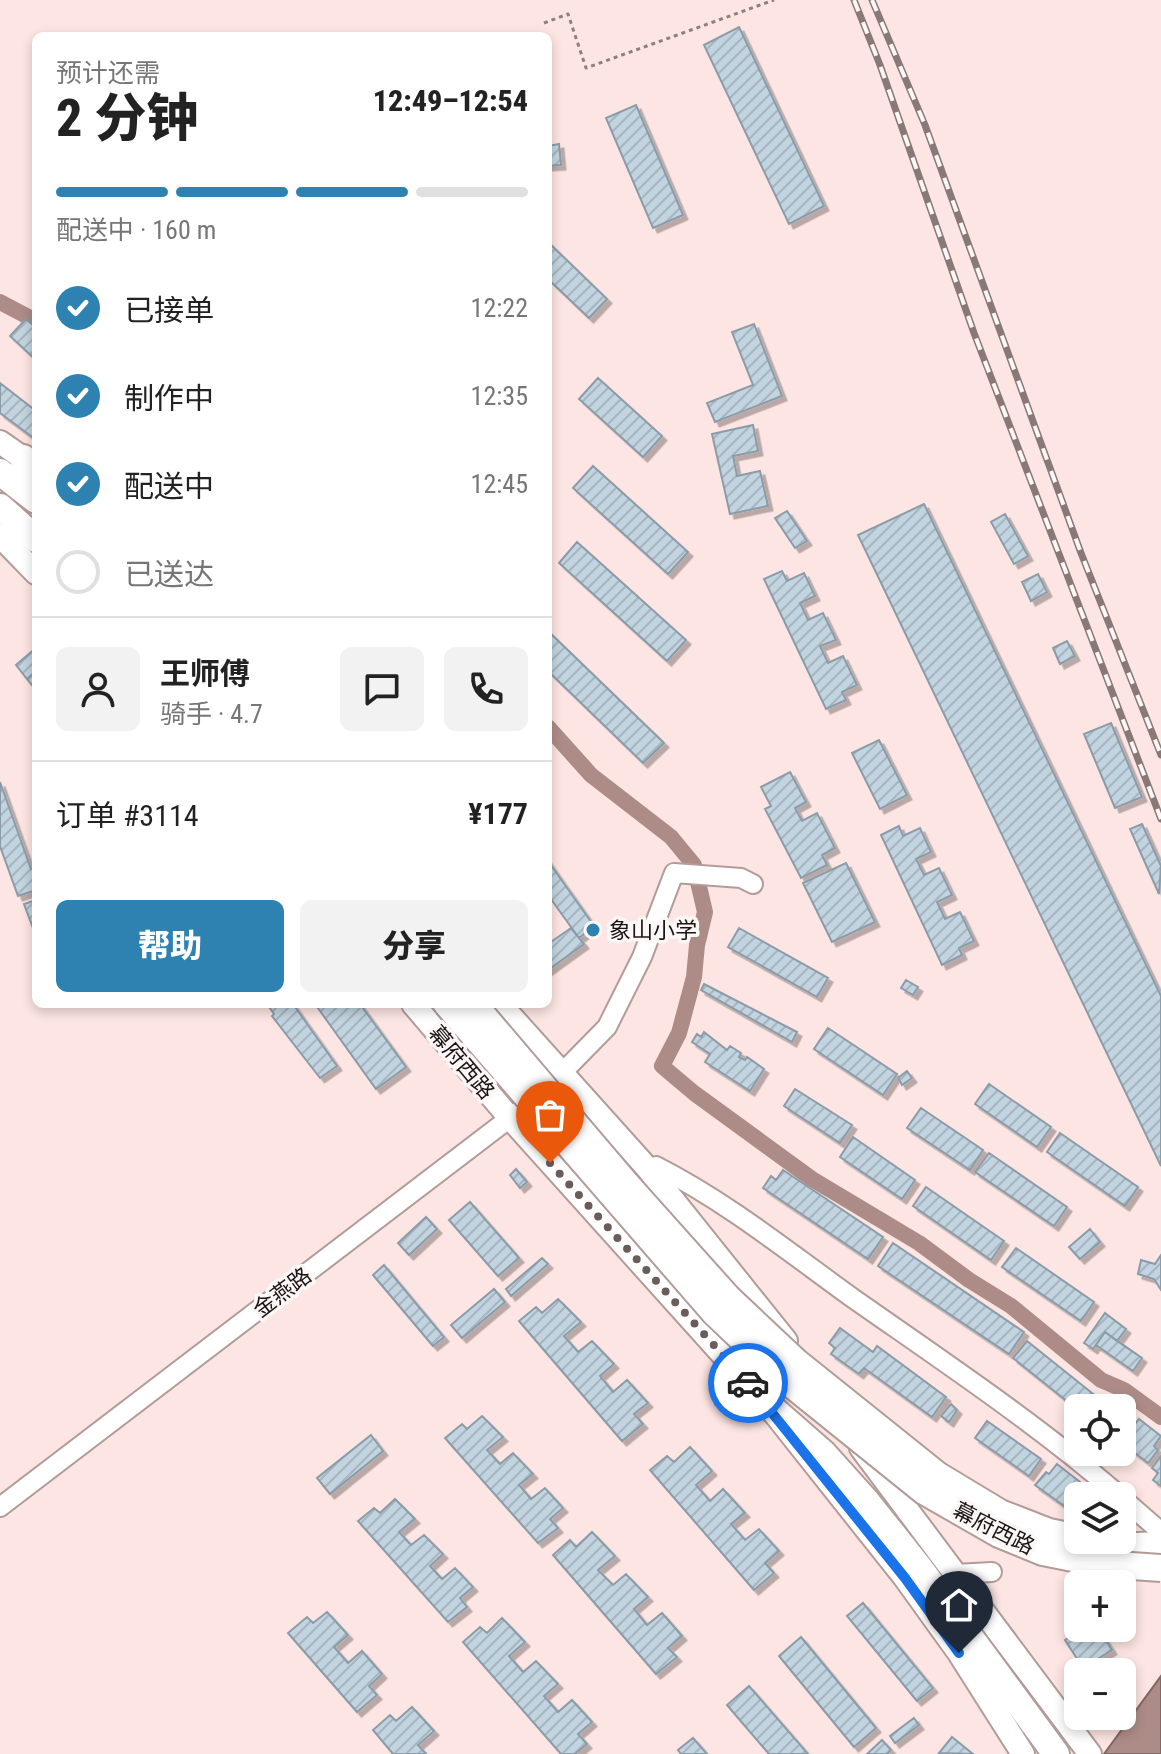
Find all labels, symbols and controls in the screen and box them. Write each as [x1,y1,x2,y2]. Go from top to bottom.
text: 预计还需 [56,58,160,88]
text: 12:49–12:54 [373,83,528,118]
text: 2 分钟 [56,88,198,149]
text: 配送中 · 160 m [56,215,216,245]
icon: check [56,286,100,330]
text: 已接单 [124,293,214,328]
text: 12:22 [471,293,528,323]
icon: check [56,374,100,418]
text: 制作中 [124,381,214,416]
text: 12:35 [471,381,528,411]
icon: check [56,462,100,506]
text: 配送中 [124,469,214,504]
text: 12:45 [471,469,528,499]
text: 已送达 [124,557,214,592]
button: person [56,647,140,731]
button: chat [340,647,424,731]
button: phone [444,647,528,731]
text: 王师傅 [160,656,250,691]
text: 骑手 · 4.7 [160,699,263,729]
text: ¥177 [468,796,528,831]
text: 订单 #3114 [56,798,199,833]
button: 帮助 [56,900,284,992]
button: 分享 [300,900,528,992]
place label: 象山小学 [609,918,697,943]
marker: 象山小学 [584,921,602,939]
street label: 幕府西路 [424,1021,499,1104]
pin [516,1081,584,1163]
icon: bag [528,1093,572,1137]
street label: 金燕路 [248,1263,316,1322]
courier [708,1343,788,1423]
icon: car [726,1361,770,1405]
map controls [1064,1394,1136,1730]
button: locate [1064,1394,1136,1466]
button: layers [1064,1482,1136,1554]
street label: 幕府西路 [949,1497,1039,1560]
button: + [1064,1570,1136,1642]
pin [925,1571,993,1653]
icon: home [937,1583,981,1627]
button: − [1064,1658,1136,1730]

